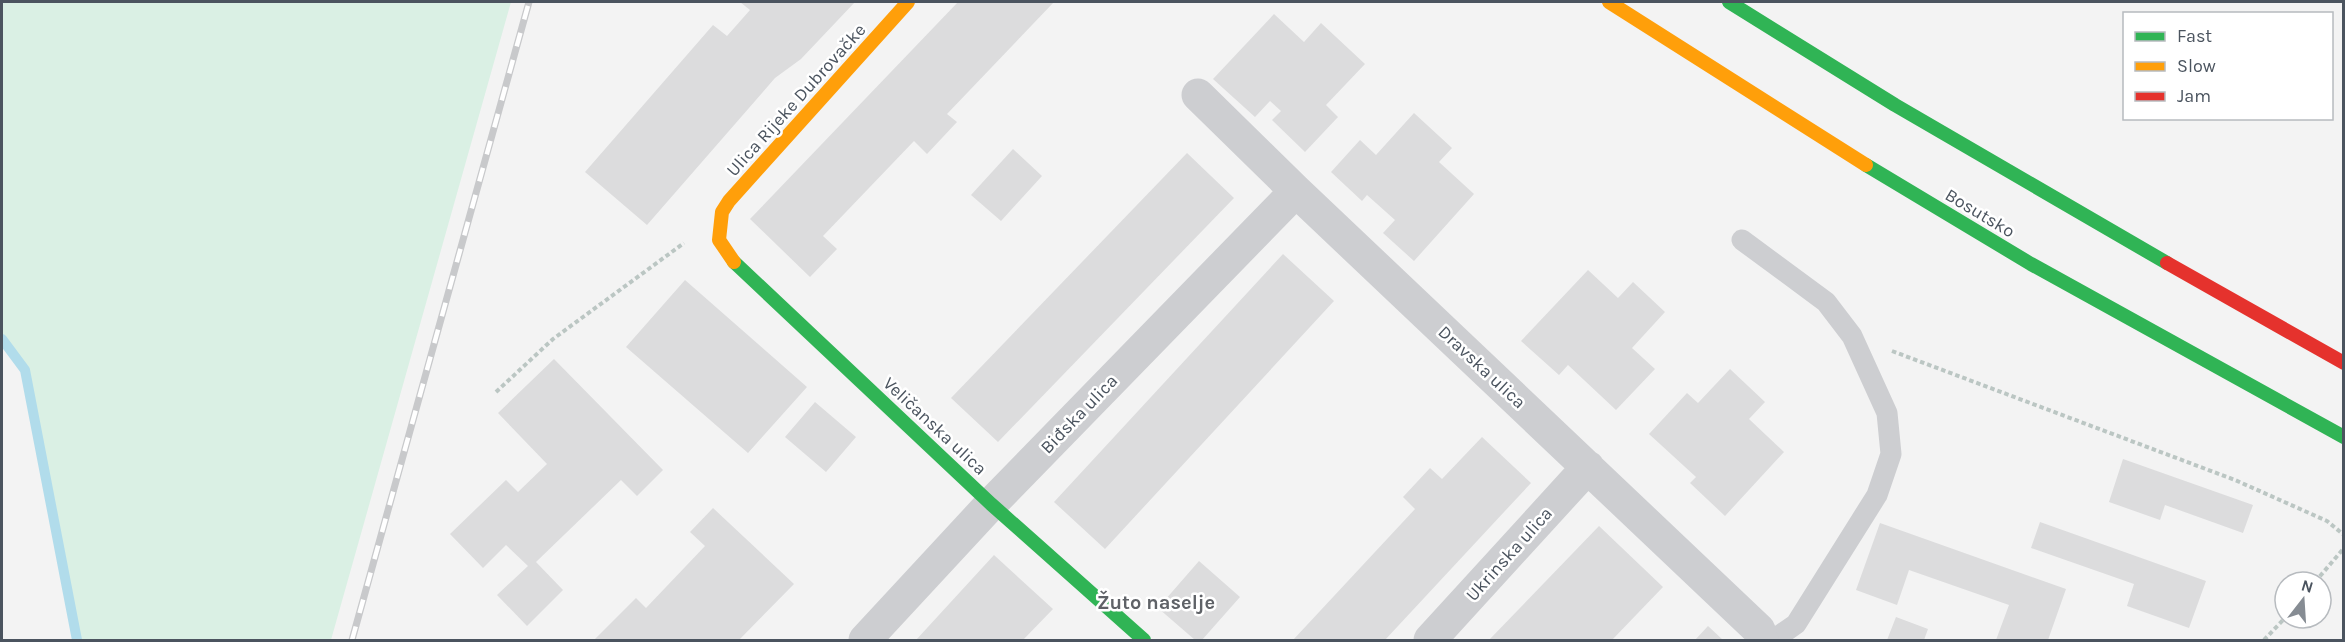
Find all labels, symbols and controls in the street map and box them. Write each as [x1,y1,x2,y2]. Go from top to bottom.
legend [2123,12,2333,120]
street label: Ulica Rijeke Dubrovačke [722,19,870,181]
text: Fast [2177,25,2212,47]
text: Slow [2177,55,2216,77]
text: Jam [2177,85,2211,107]
street label: Bosutsko [1941,184,2019,242]
street label: Dravska ulica [1434,321,1530,413]
street label: Biđska ulica [1036,370,1122,458]
street label: Veličanska ulica [879,372,991,480]
street label: Ukrinska ulica [1461,502,1557,606]
north arrow [2273,570,2333,630]
text: N [2299,575,2316,597]
district label: Žuto naselje [1097,590,1215,614]

